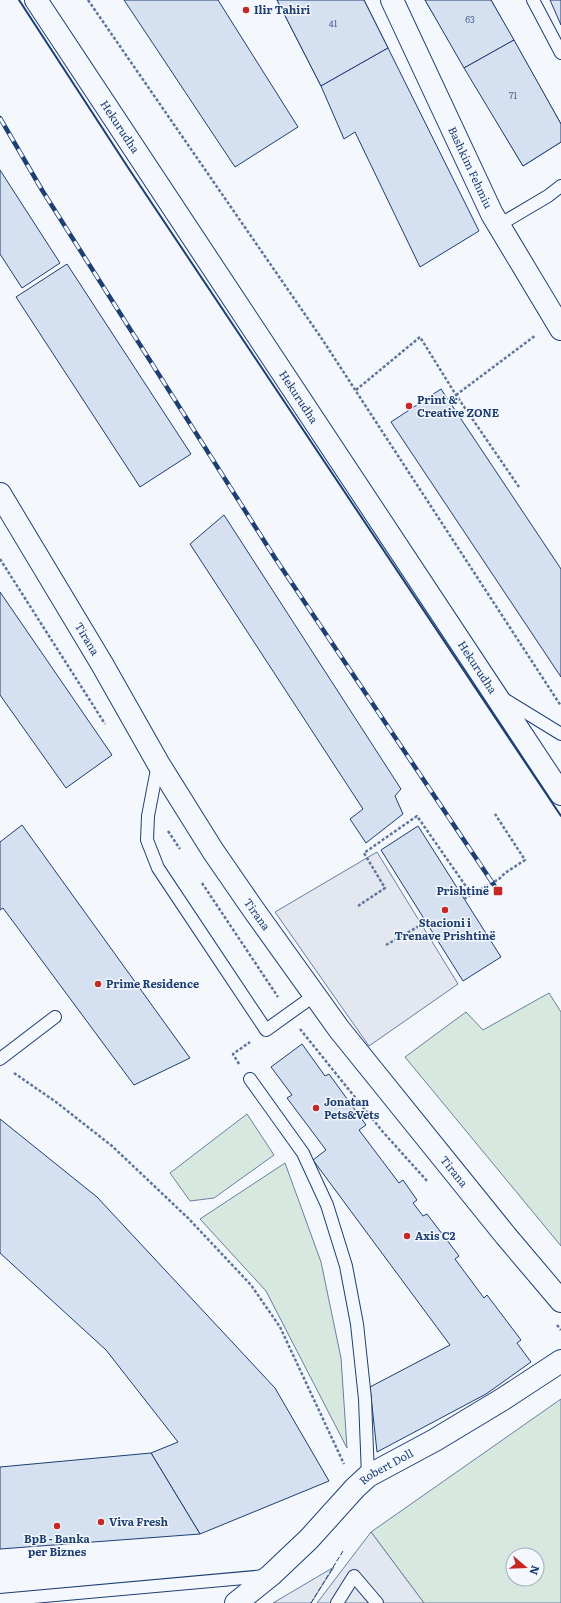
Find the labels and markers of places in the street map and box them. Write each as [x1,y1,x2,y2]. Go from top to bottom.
place label: Ilir Tahiri [254,1,310,17]
marker: Ilir Tahiri [241,5,251,15]
place label: Print & Creative ZONE [417,391,499,420]
marker: Print & Creative ZONE [404,401,414,411]
place label: Prishtinë [436,882,489,898]
marker: Prishtinë [492,885,504,897]
marker: Stacioni i Trenave Prishtinë [440,905,450,915]
place label: Stacioni i Trenave Prishtinë [394,914,496,943]
place label: Prime Residence [106,975,199,991]
marker: Prime Residence [93,979,103,989]
place label: Jonatan Pets&Vets [324,1093,380,1122]
marker: Jonatan Pets&Vets [311,1103,321,1113]
place label: Axis C2 [415,1227,455,1243]
marker: Axis C2 [402,1231,412,1241]
place label: Viva Fresh [109,1513,169,1529]
marker: Viva Fresh [96,1517,106,1527]
marker: BpB - Banka per Biznes [52,1521,62,1531]
place label: BpB - Banka per Biznes [24,1530,91,1559]

